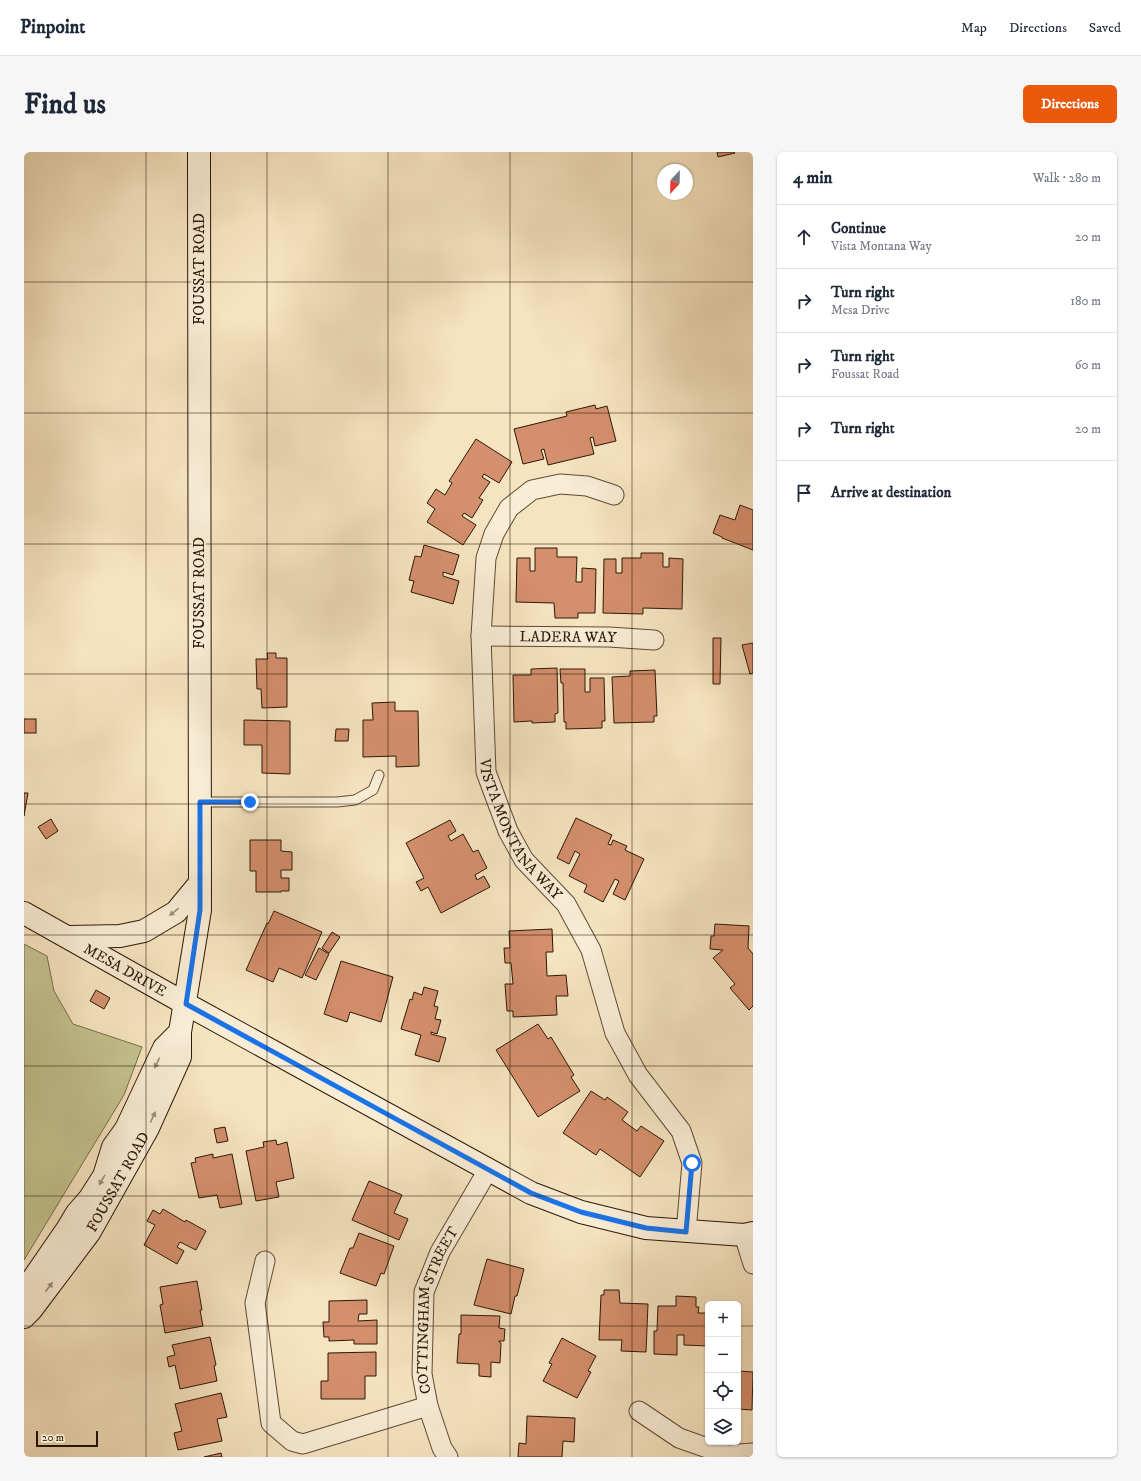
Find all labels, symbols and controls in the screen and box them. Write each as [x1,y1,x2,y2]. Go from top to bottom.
text: Pinpoint [20,16,85,39]
text: Map [961,19,987,37]
text: Directions [1009,19,1067,37]
text: Saved [1089,19,1121,37]
button: Directions [1023,85,1117,123]
text: Find us [24,87,106,122]
north arrow [657,164,693,200]
text: 4 min [793,167,832,189]
text: Walk · 280 m [1033,170,1101,186]
street label: FOUSSAT ROAD [190,213,209,325]
text: Continue [831,219,886,238]
icon: ahead [793,226,815,248]
text: 20 m [1075,229,1101,245]
text: Vista Montana Way [831,238,932,254]
text: Turn right [831,283,894,302]
icon: right [793,290,815,312]
text: 180 m [1070,293,1101,309]
text: Mesa Drive [831,302,890,318]
text: Turn right [831,347,894,366]
icon: right [793,354,815,376]
text: 60 m [1075,357,1101,373]
text: Foussat Road [831,366,899,382]
icon: right [793,418,815,440]
text: Turn right [831,419,894,438]
text: 20 m [1075,421,1101,437]
icon: arrive [793,482,815,504]
text: Arrive at destination [831,483,951,502]
street label: FOUSSAT ROAD [190,537,209,649]
street label: LADERA WAY [519,627,618,648]
street label: VISTA MONTANA WAY [475,757,566,905]
route end [241,793,259,811]
one-way arrow [169,907,179,916]
street label: MESA DRIVE [80,939,170,1001]
one-way arrow [154,1057,160,1068]
one-way arrow [150,1111,156,1123]
street label: FOUSSAT ROAD [82,1129,154,1236]
route start [683,1154,701,1172]
one-way arrow [98,1174,105,1186]
street label: COTTINGHAM STREET [413,1223,463,1396]
one-way arrow [44,1282,53,1293]
map controls [705,1301,741,1445]
button: + [705,1301,741,1337]
button: − [705,1337,741,1373]
button: locate [705,1373,741,1409]
button: layers [705,1409,741,1445]
scale bar [36,1429,98,1448]
text: 20 m [42,1431,64,1445]

